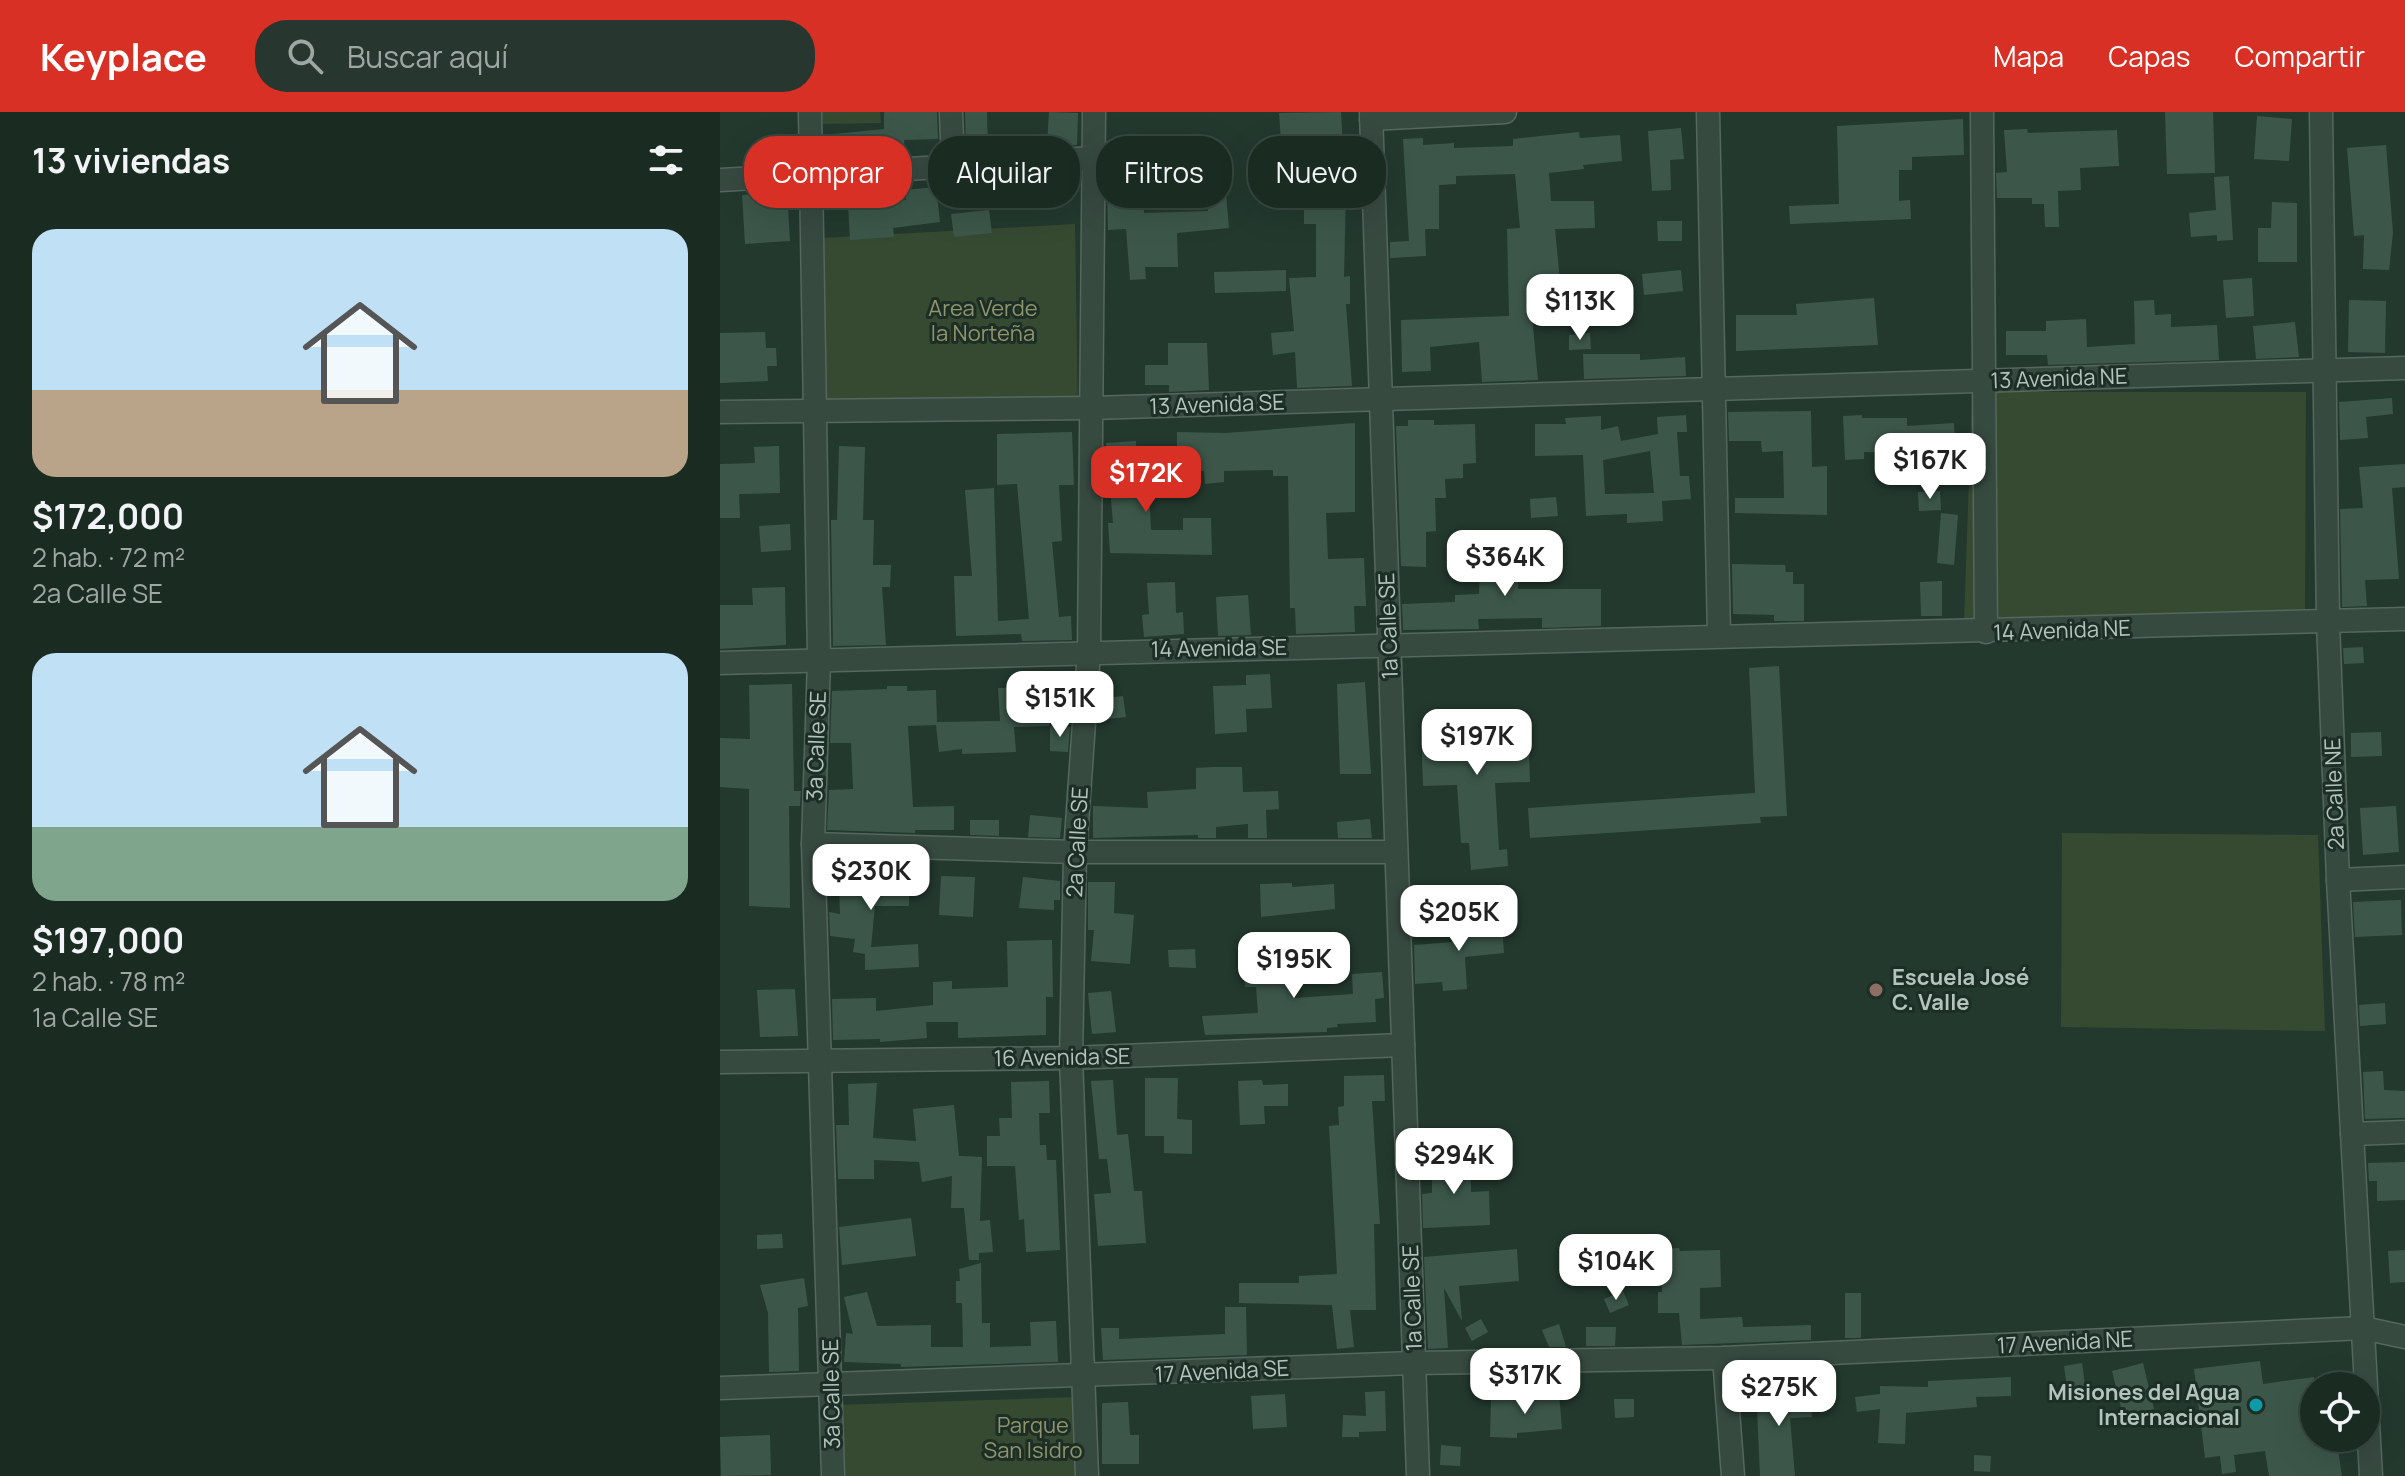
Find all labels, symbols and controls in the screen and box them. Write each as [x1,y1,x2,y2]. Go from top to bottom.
search box [255,20,815,92]
text: Keyplace [40,30,207,82]
icon: search [283,34,327,78]
text: Buscar aquí [347,36,508,77]
text: Mapa [1993,37,2064,75]
text: Capas [2108,37,2191,75]
text: Compartir [2235,37,2365,75]
chip: Comprar [744,136,912,208]
chip: Alquilar [928,136,1080,208]
chip: Filtros [1096,136,1232,208]
chip: Nuevo [1248,136,1386,208]
text: 13 viviendas [32,137,230,183]
icon: filters [644,138,688,182]
pin: $113K [1524,274,1636,342]
icon: home [288,281,432,425]
text: $113K [1544,282,1616,318]
park label: Area Verde la Norteña [928,293,1038,348]
street label: 13 Avenida NE [1990,361,2128,395]
street label: 13 Avenida SE [1149,387,1285,421]
pin: $167K [1874,433,1986,501]
text: $167K [1893,441,1967,477]
pin: $172K [1090,446,1202,514]
text: $172K [1109,454,1183,490]
text: $172,000 [32,493,184,539]
pin: $364K [1449,530,1561,598]
text: $364K [1465,538,1545,574]
text: 2 hab. · 72 m² [32,539,185,575]
street label: 1a Calle SE [1371,572,1405,680]
text: 2a Calle SE [32,575,163,611]
street label: 14 Avenida NE [1993,613,2131,647]
street label: 14 Avenida SE [1151,632,1287,664]
pin: $151K [1004,671,1116,739]
text: $151K [1024,679,1096,715]
street label: 3a Calle SE [799,690,833,802]
icon: home [288,705,432,849]
pin: $197K [1421,709,1533,777]
text: $197K [1440,717,1514,753]
street label: 2a Calle NE [2317,737,2351,851]
street label: 2a Calle SE [1059,786,1095,898]
pin: $230K [815,844,927,912]
text: $230K [831,852,911,888]
pin: $205K [1403,885,1515,953]
text: $205K [1419,893,1499,929]
text: $197,000 [32,917,184,963]
pin: $195K [1238,932,1350,1000]
text: $195K [1256,940,1332,976]
place label: Escuela José C. Valle [1892,962,2029,1017]
text: 2 hab. · 78 m² [32,963,185,999]
marker: Escuela José C. Valle [1867,981,1885,999]
text: 1a Calle SE [32,999,158,1035]
street label: 16 Avenida SE [993,1041,1131,1073]
pin: $294K [1398,1128,1510,1196]
text: $294K [1414,1136,1494,1172]
pin: $104K [1560,1234,1672,1302]
text: $104K [1577,1242,1655,1278]
street label: 1a Calle SE [1395,1244,1429,1352]
street label: 17 Avenida NE [1996,1323,2134,1361]
street label: 3a Calle SE [815,1339,847,1449]
pin: $317K [1469,1348,1581,1416]
street label: 17 Avenida SE [1154,1353,1290,1389]
text: $317K [1488,1356,1562,1392]
pin: $275K [1723,1360,1835,1428]
text: $275K [1740,1368,1818,1404]
map controls [2300,1372,2380,1452]
button: locate [2300,1372,2380,1452]
place label: Misiones del Agua Internacional [2048,1377,2240,1432]
marker: Misiones del Agua Internacional [2247,1396,2265,1414]
park label: Parque San Isidro [984,1410,1082,1465]

